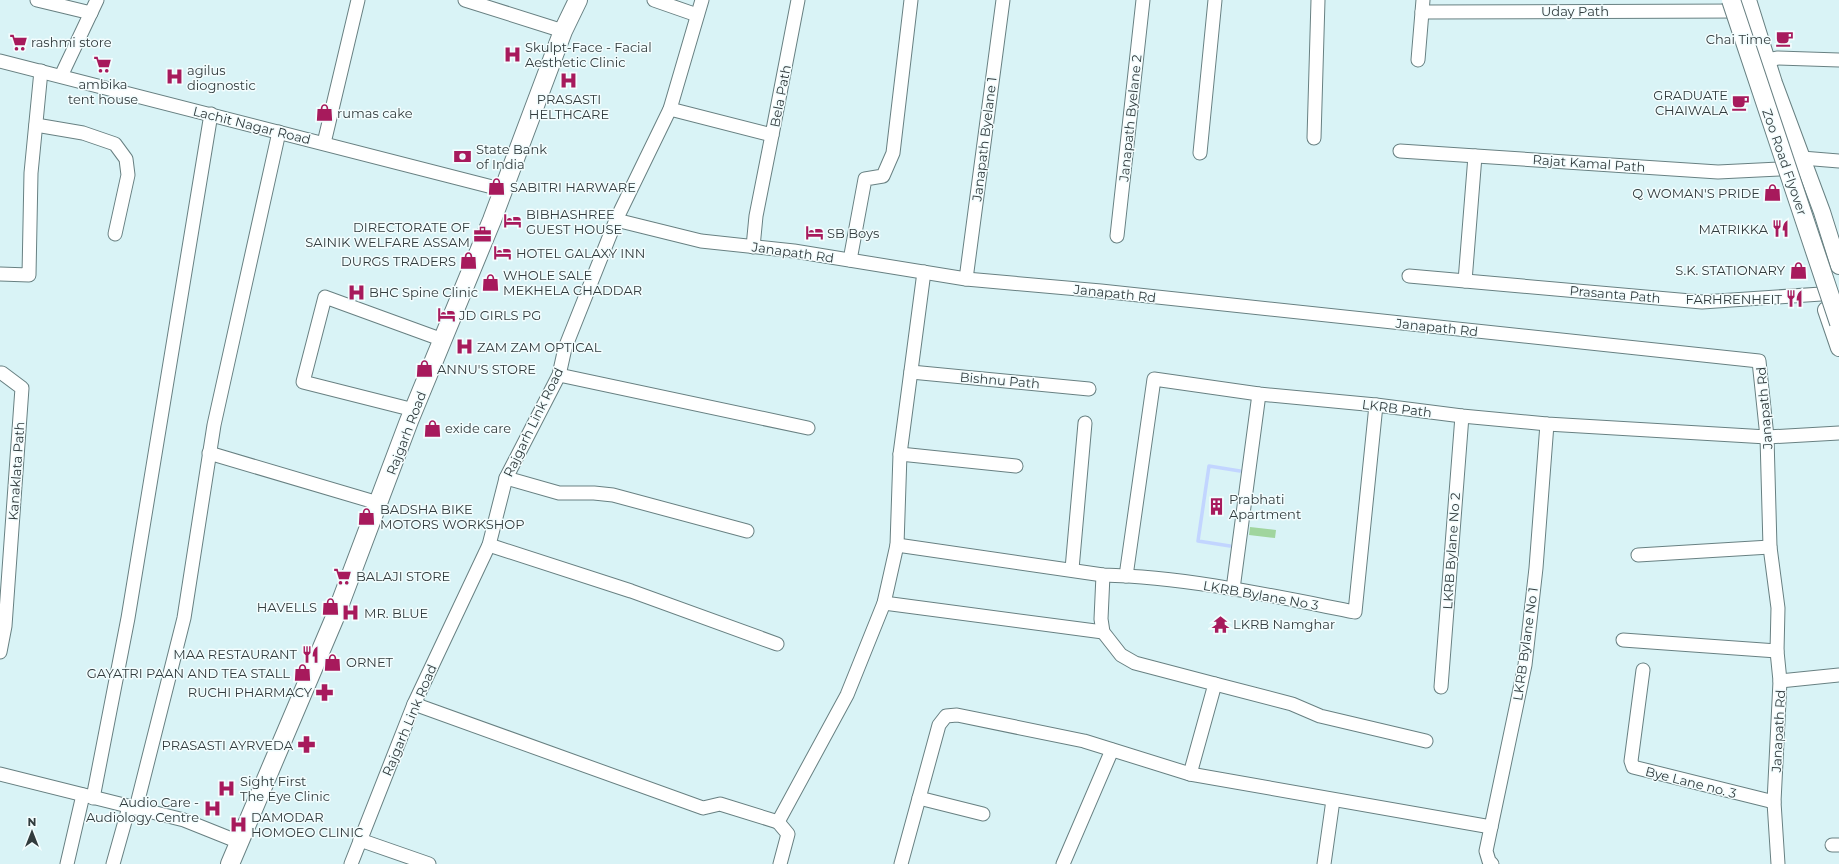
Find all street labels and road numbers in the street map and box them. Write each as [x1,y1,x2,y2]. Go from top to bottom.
street label: Uday Path [1541,3,1609,19]
street label: Janapath Byelane 2 [1115,54,1145,183]
street label: Bela Path [766,63,794,129]
street label: Janapath Byelane 1 [968,76,1000,203]
street label: Lachit Nagar Road [191,103,313,147]
street label: Zoo Road Flyover [1759,107,1811,217]
street label: Rajat Kamal Path [1532,151,1646,175]
street label: Janapath Rd [750,238,835,266]
street label: Janapath Rd [1072,281,1157,305]
street label: Prasanta Path [1569,282,1661,306]
street label: Janapath Rd [1394,315,1479,339]
street label: Rajgarh Link Road [500,365,566,479]
street label: Janapath Rd [1752,366,1776,451]
street label: Bishnu Path [959,369,1041,391]
street label: Rajgarh Road [383,389,429,477]
street label: LKRB Path [1361,396,1433,420]
street label: Kanaklata Path [5,421,27,521]
street label: LKRB Bylane No 2 [1439,492,1463,610]
street label: LKRB Bylane No 3 [1202,577,1320,613]
street label: LKRB Bylane No 1 [1509,586,1541,702]
street label: Rajgarh Link Road [378,662,440,778]
street label: Janapath Rd [1768,689,1788,774]
street label: Bye Lane no. 3 [1644,763,1738,801]

